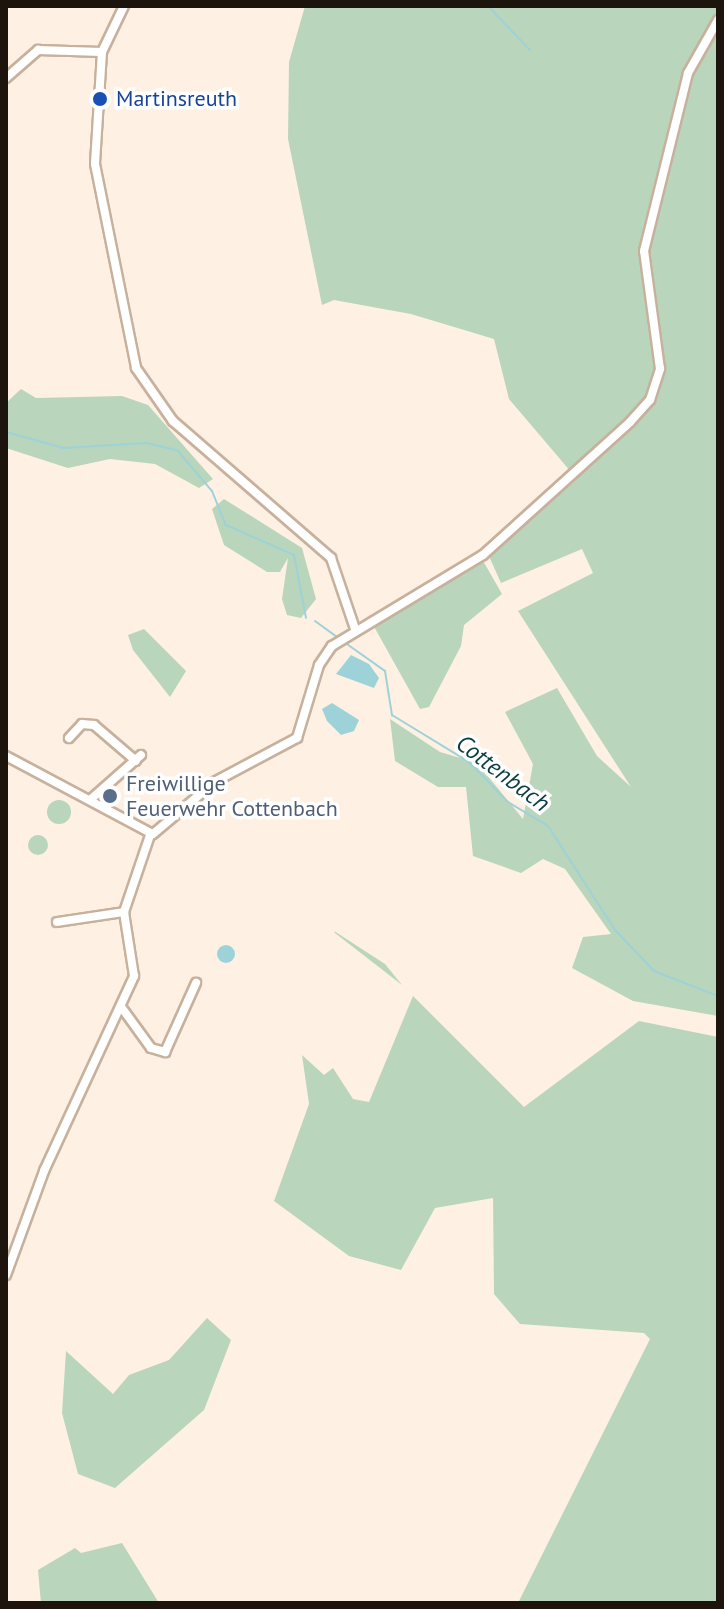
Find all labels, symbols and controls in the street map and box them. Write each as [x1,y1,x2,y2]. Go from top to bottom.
place label: Martinsreuth [116,86,237,112]
marker: Martinsreuth [91,90,109,108]
water label: Cottenbach [451,728,555,818]
place label: Freiwillige Feuerwehr Cottenbach [126,770,338,822]
marker: Freiwillige Feuerwehr Cottenbach [101,787,119,805]

